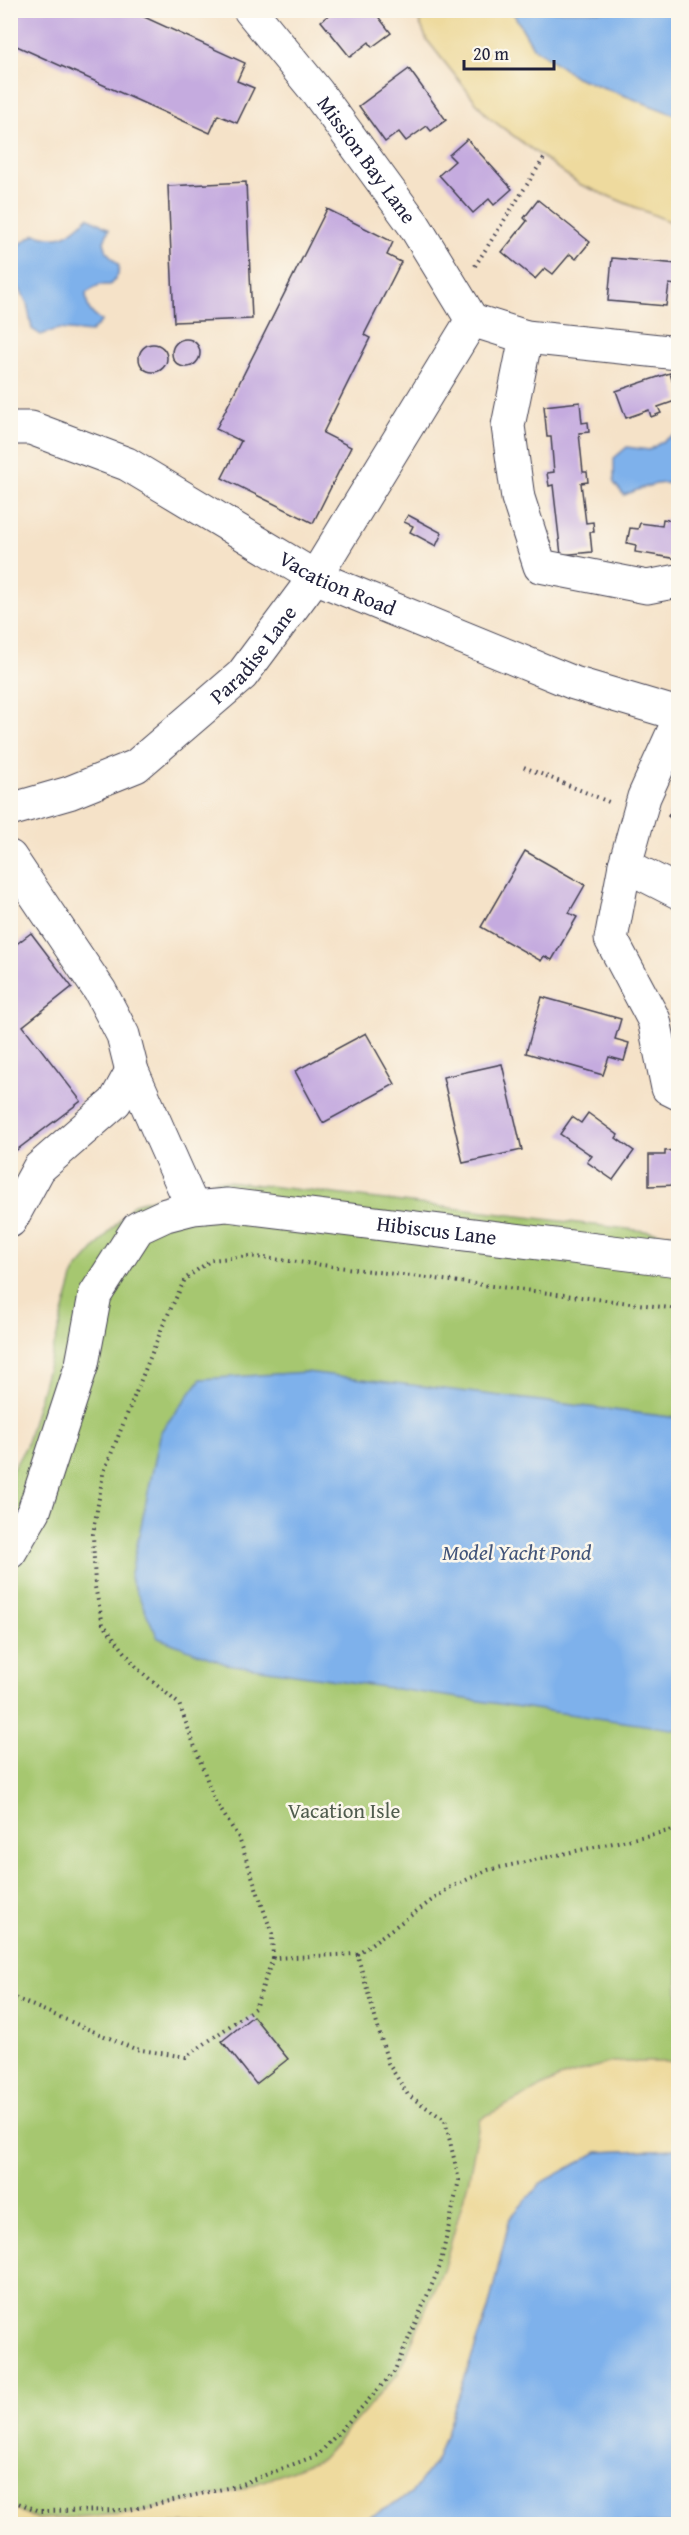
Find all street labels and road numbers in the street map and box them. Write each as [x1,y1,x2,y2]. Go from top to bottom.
street label: Mission Bay Lane [310,89,424,230]
street label: Vacation Road [273,543,402,624]
street label: Paradise Lane [203,598,304,711]
street label: Hibiscus Lane [375,1207,498,1253]

